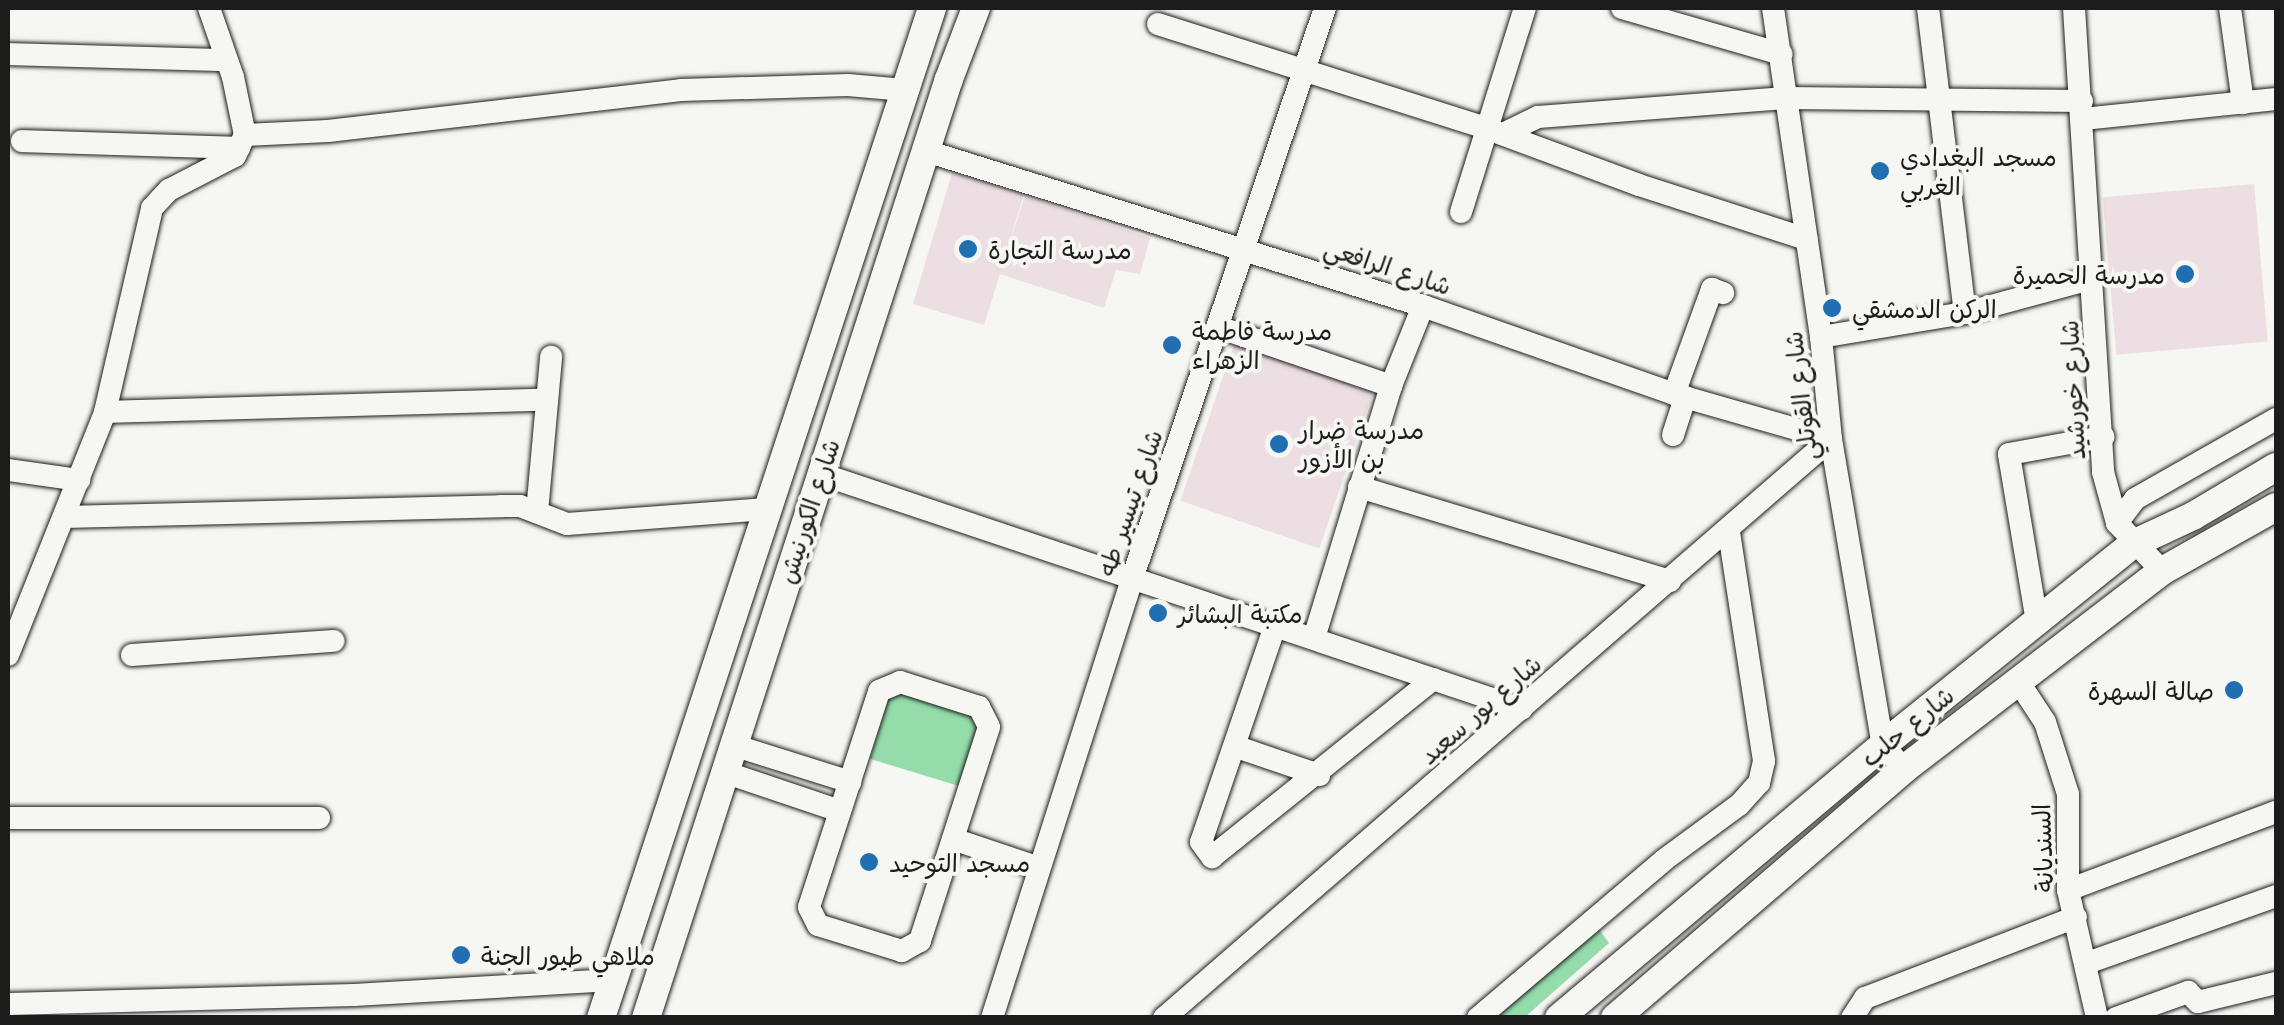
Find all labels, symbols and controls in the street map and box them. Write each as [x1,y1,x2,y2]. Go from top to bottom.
place label: مسجد البغدادي الغربي [1900,142,2057,201]
marker: مسجد البغدادي الغربي [1869,160,1891,182]
street label: شارع الرافعي [1321,231,1455,301]
place label: مدرسة التجارة [988,234,1132,264]
marker: مدرسة التجارة [957,238,979,260]
place label: مدرسة الحميرة [2013,259,2165,289]
marker: مدرسة الحميرة [2174,263,2196,285]
place label: الركن الدمشقي [1852,293,1997,323]
marker: الركن الدمشقي [1821,297,1843,319]
place label: مدرسة فاطمة الزهراء [1192,316,1332,375]
street label: شارع خورشيد [2053,319,2091,461]
street label: شارع القوتلي [1777,330,1823,462]
marker: مدرسة فاطمة الزهراء [1161,334,1183,356]
place label: مدرسة ضرار بن الأزور [1299,415,1424,474]
street label: شارع تيسير طه [1090,426,1168,580]
marker: مدرسة ضرار بن الأزور [1268,433,1290,455]
street label: شارع الكورنيش [771,435,845,587]
place label: مكتبة البشائر [1178,598,1303,628]
marker: مكتبة البشائر [1147,602,1169,624]
street label: شارع بور سعيد [1413,648,1547,770]
place label: صالة السهرة [2088,675,2214,705]
street label: شارع حلب [1854,679,1960,773]
marker: صالة السهرة [2223,679,2245,701]
street label: السنديانة [2025,803,2059,893]
place label: مسجد التوحيد [889,847,1030,877]
marker: مسجد التوحيد [858,851,880,873]
place label: ملاهي طيور الجنة [481,940,655,970]
marker: ملاهي طيور الجنة [450,944,472,966]

